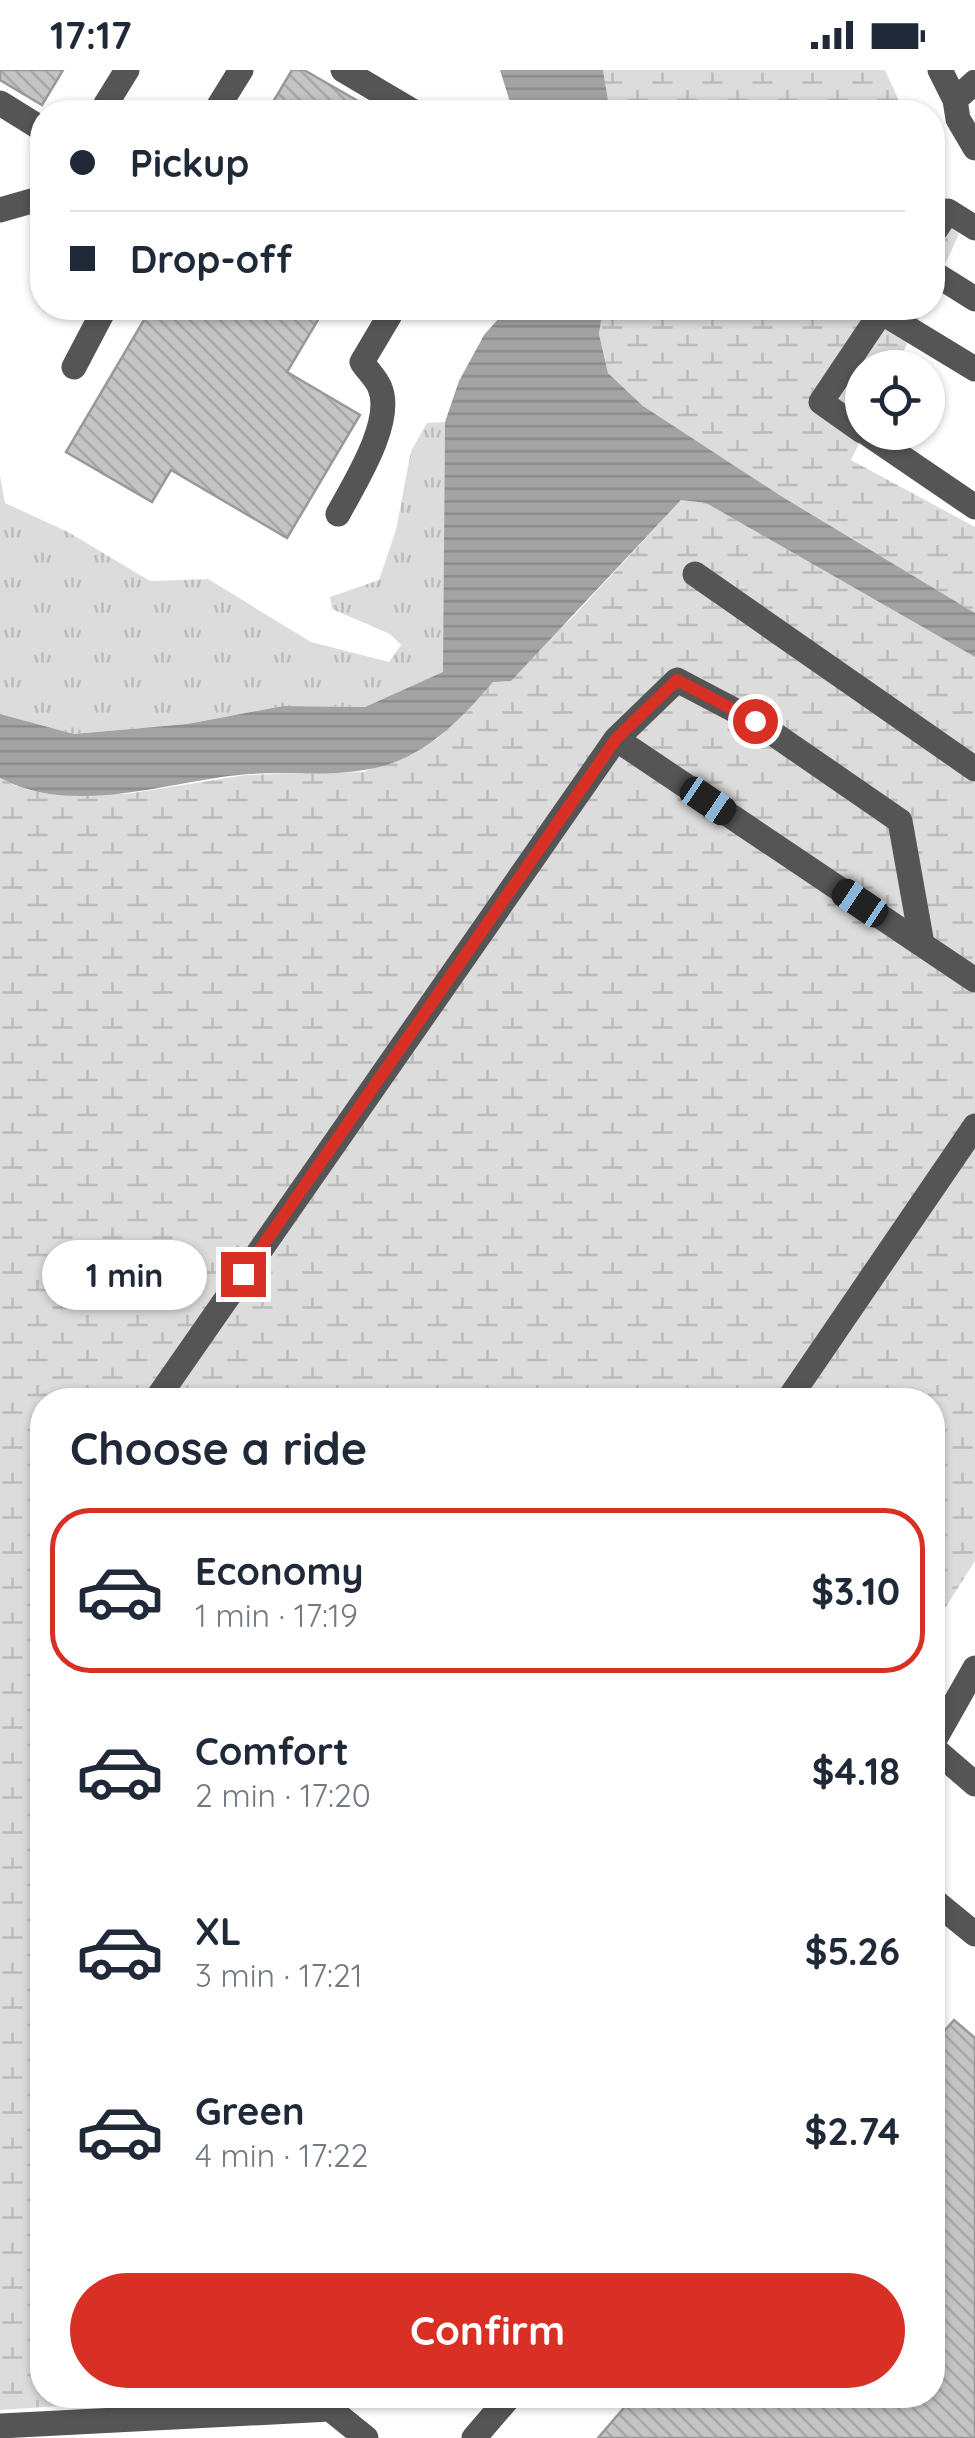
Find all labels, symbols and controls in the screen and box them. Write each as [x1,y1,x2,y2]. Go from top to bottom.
text: 17:17 [50,11,132,59]
text: Pickup [130,139,249,187]
text: Drop-off [130,235,292,283]
map controls [845,350,945,450]
button: locate [845,350,945,450]
route start [733,699,778,744]
car [675,772,741,830]
car [827,874,893,932]
callout: 1 min [43,1239,208,1309]
route end [221,1252,266,1297]
text: 1 min [86,1255,163,1295]
text: Choose a ride [70,1420,367,1476]
icon: car [75,1546,165,1636]
text: Economy [195,1547,364,1595]
text: $3.10 [811,1567,900,1615]
text: 1 min · 17:19 [195,1595,358,1635]
icon: car [75,1726,165,1816]
text: Comfort [195,1727,349,1775]
text: $4.18 [812,1747,900,1795]
text: 2 min · 17:20 [195,1775,371,1815]
icon: car [75,1906,165,1996]
text: XL [195,1907,241,1955]
text: $5.26 [805,1927,900,1975]
text: 3 min · 17:21 [195,1955,363,1995]
icon: car [75,2086,165,2176]
text: Green [195,2087,305,2135]
text: $2.74 [805,2107,900,2155]
text: 4 min · 17:22 [195,2135,369,2175]
button: Confirm [70,2273,905,2388]

